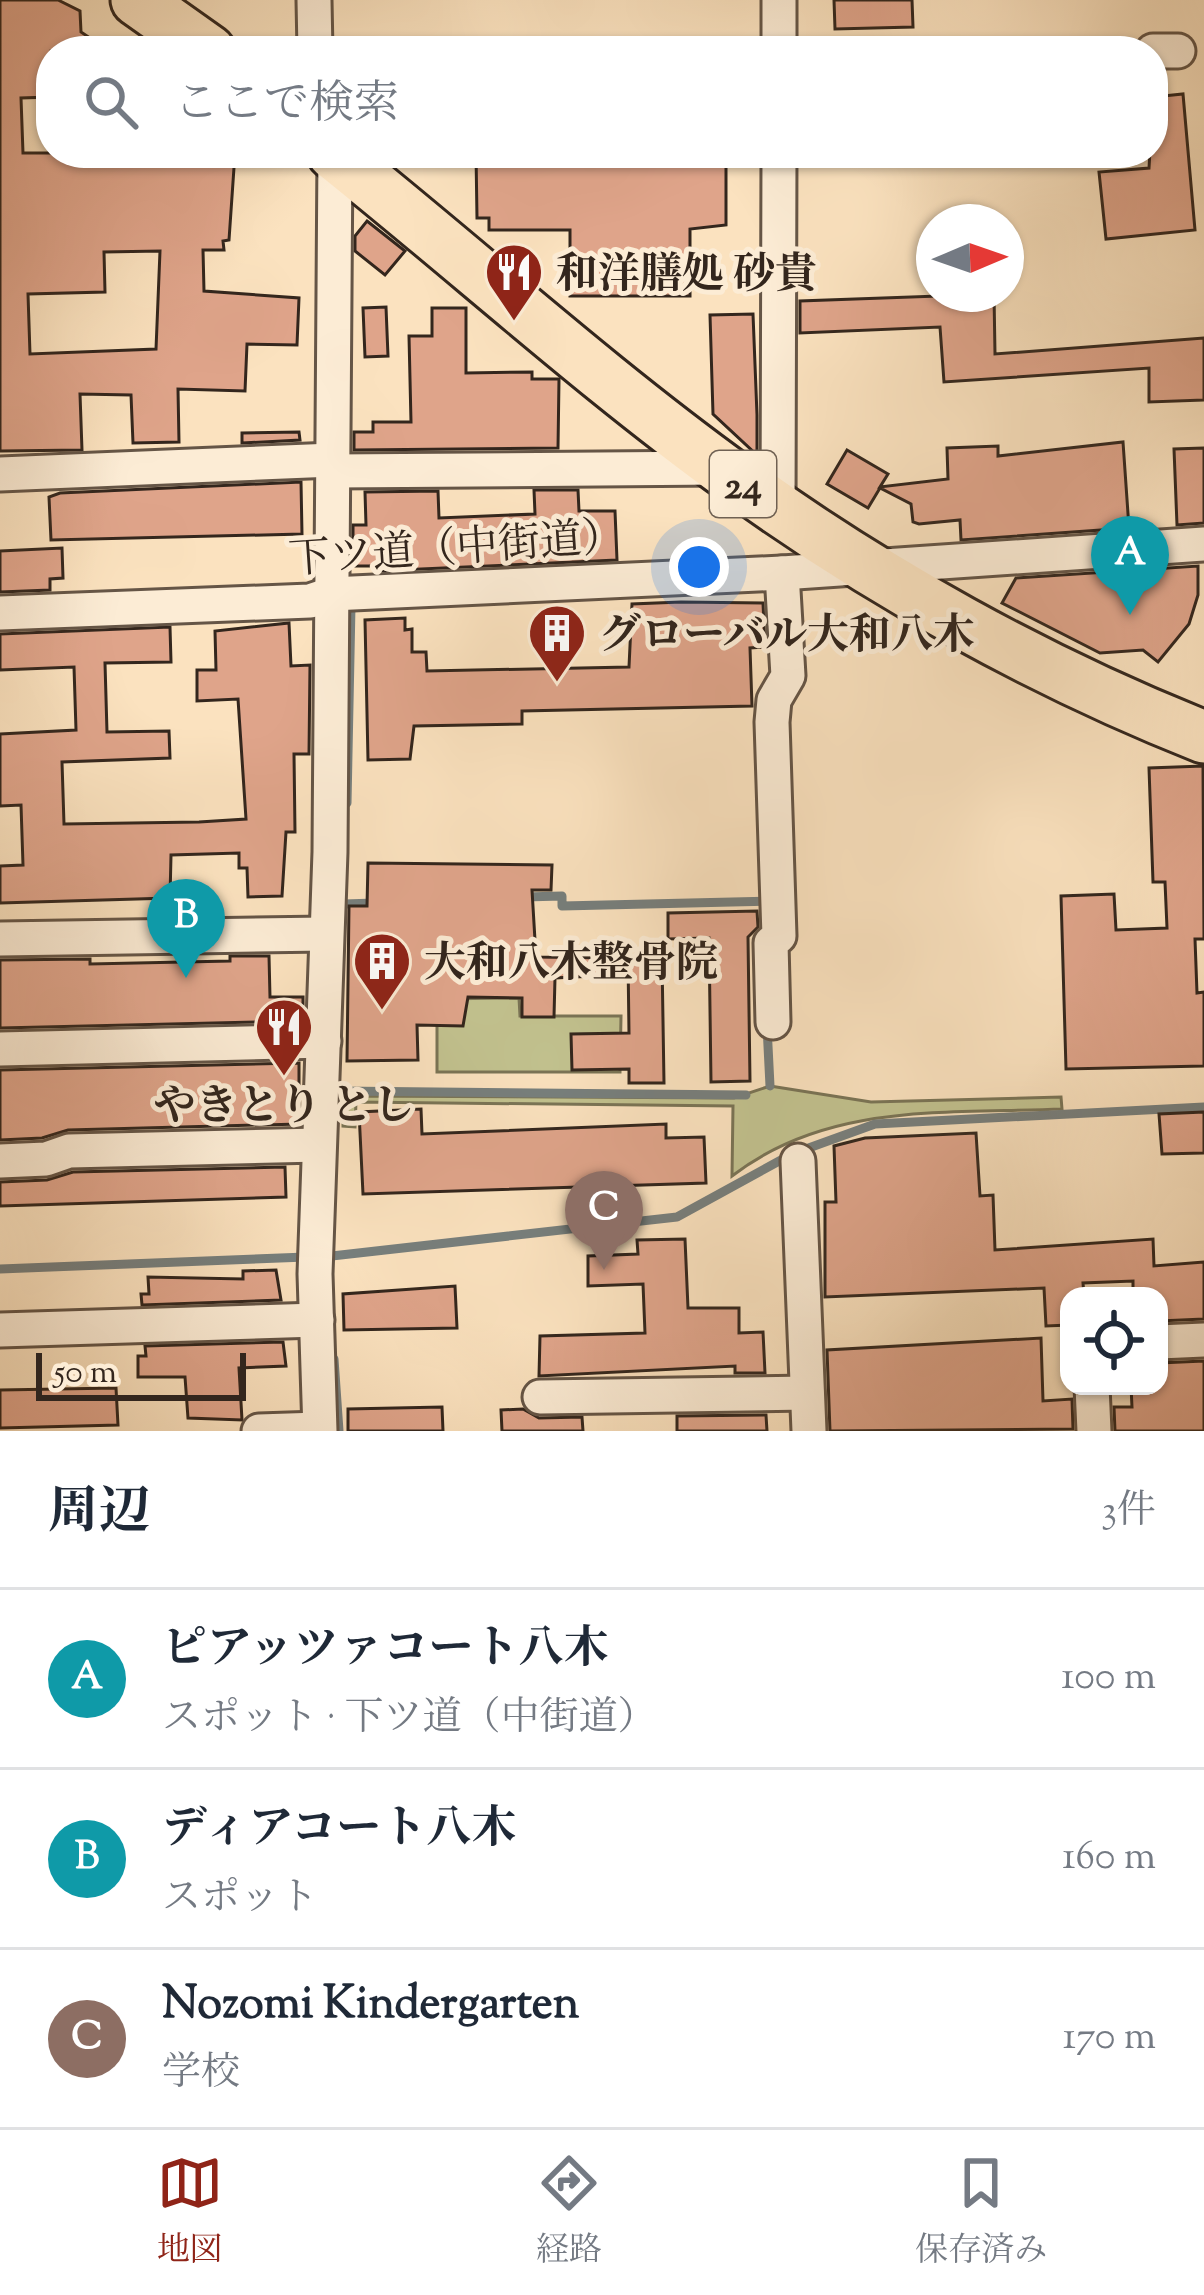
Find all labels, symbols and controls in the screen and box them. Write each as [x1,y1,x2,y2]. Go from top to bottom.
search box [36,36,1168,168]
icon: search [78,69,144,135]
text: ここで検索 [174,74,399,139]
north arrow [916,204,1024,312]
restaurant icon: 和洋膳処 砂貴 [483,241,545,323]
place label: 和洋膳処 砂貴 [556,247,817,307]
road number: 24 [710,451,776,517]
street label: 下ツ道（中街道） [287,509,626,593]
pin: A [1091,516,1169,615]
your location [669,537,729,597]
building icon: グローバル大和八木 [526,602,588,684]
place label: グローバル大和八木 [599,608,975,668]
pin: B [147,879,225,978]
building icon: 大和八木整骨院 [351,930,413,1012]
place label: 大和八木整骨院 [424,936,718,996]
restaurant icon: やきとり とし [253,996,315,1078]
place label: やきとり とし [154,1079,414,1139]
pin: C [565,1171,643,1270]
map controls [1060,1287,1168,1395]
button: locate [1060,1287,1168,1395]
scale bar [36,1347,246,1400]
text: 50 m [54,1350,117,1398]
text: 周辺 [48,1478,150,1551]
text: 3件 [1101,1485,1156,1541]
text: ピアッツァコート八木 [162,1619,608,1684]
text: A [71,1651,103,1707]
text: 100 m [1061,1651,1156,1707]
text: スポット · 下ツ道（中街道） [162,1692,656,1748]
text: ディアコート八木 [162,1799,516,1864]
text: B [75,1831,99,1887]
text: 160 m [1062,1831,1156,1887]
text: スポット [162,1872,318,1928]
text: Nozomi Kindergarten [162,1974,579,2039]
text: C [71,2011,103,2067]
text: 170 m [1063,2011,1156,2067]
text: 学校 [162,2047,240,2103]
tab: 地図 [157,2150,223,2276]
tab: 経路 [536,2150,602,2276]
tab: 保存済み [915,2150,1047,2276]

